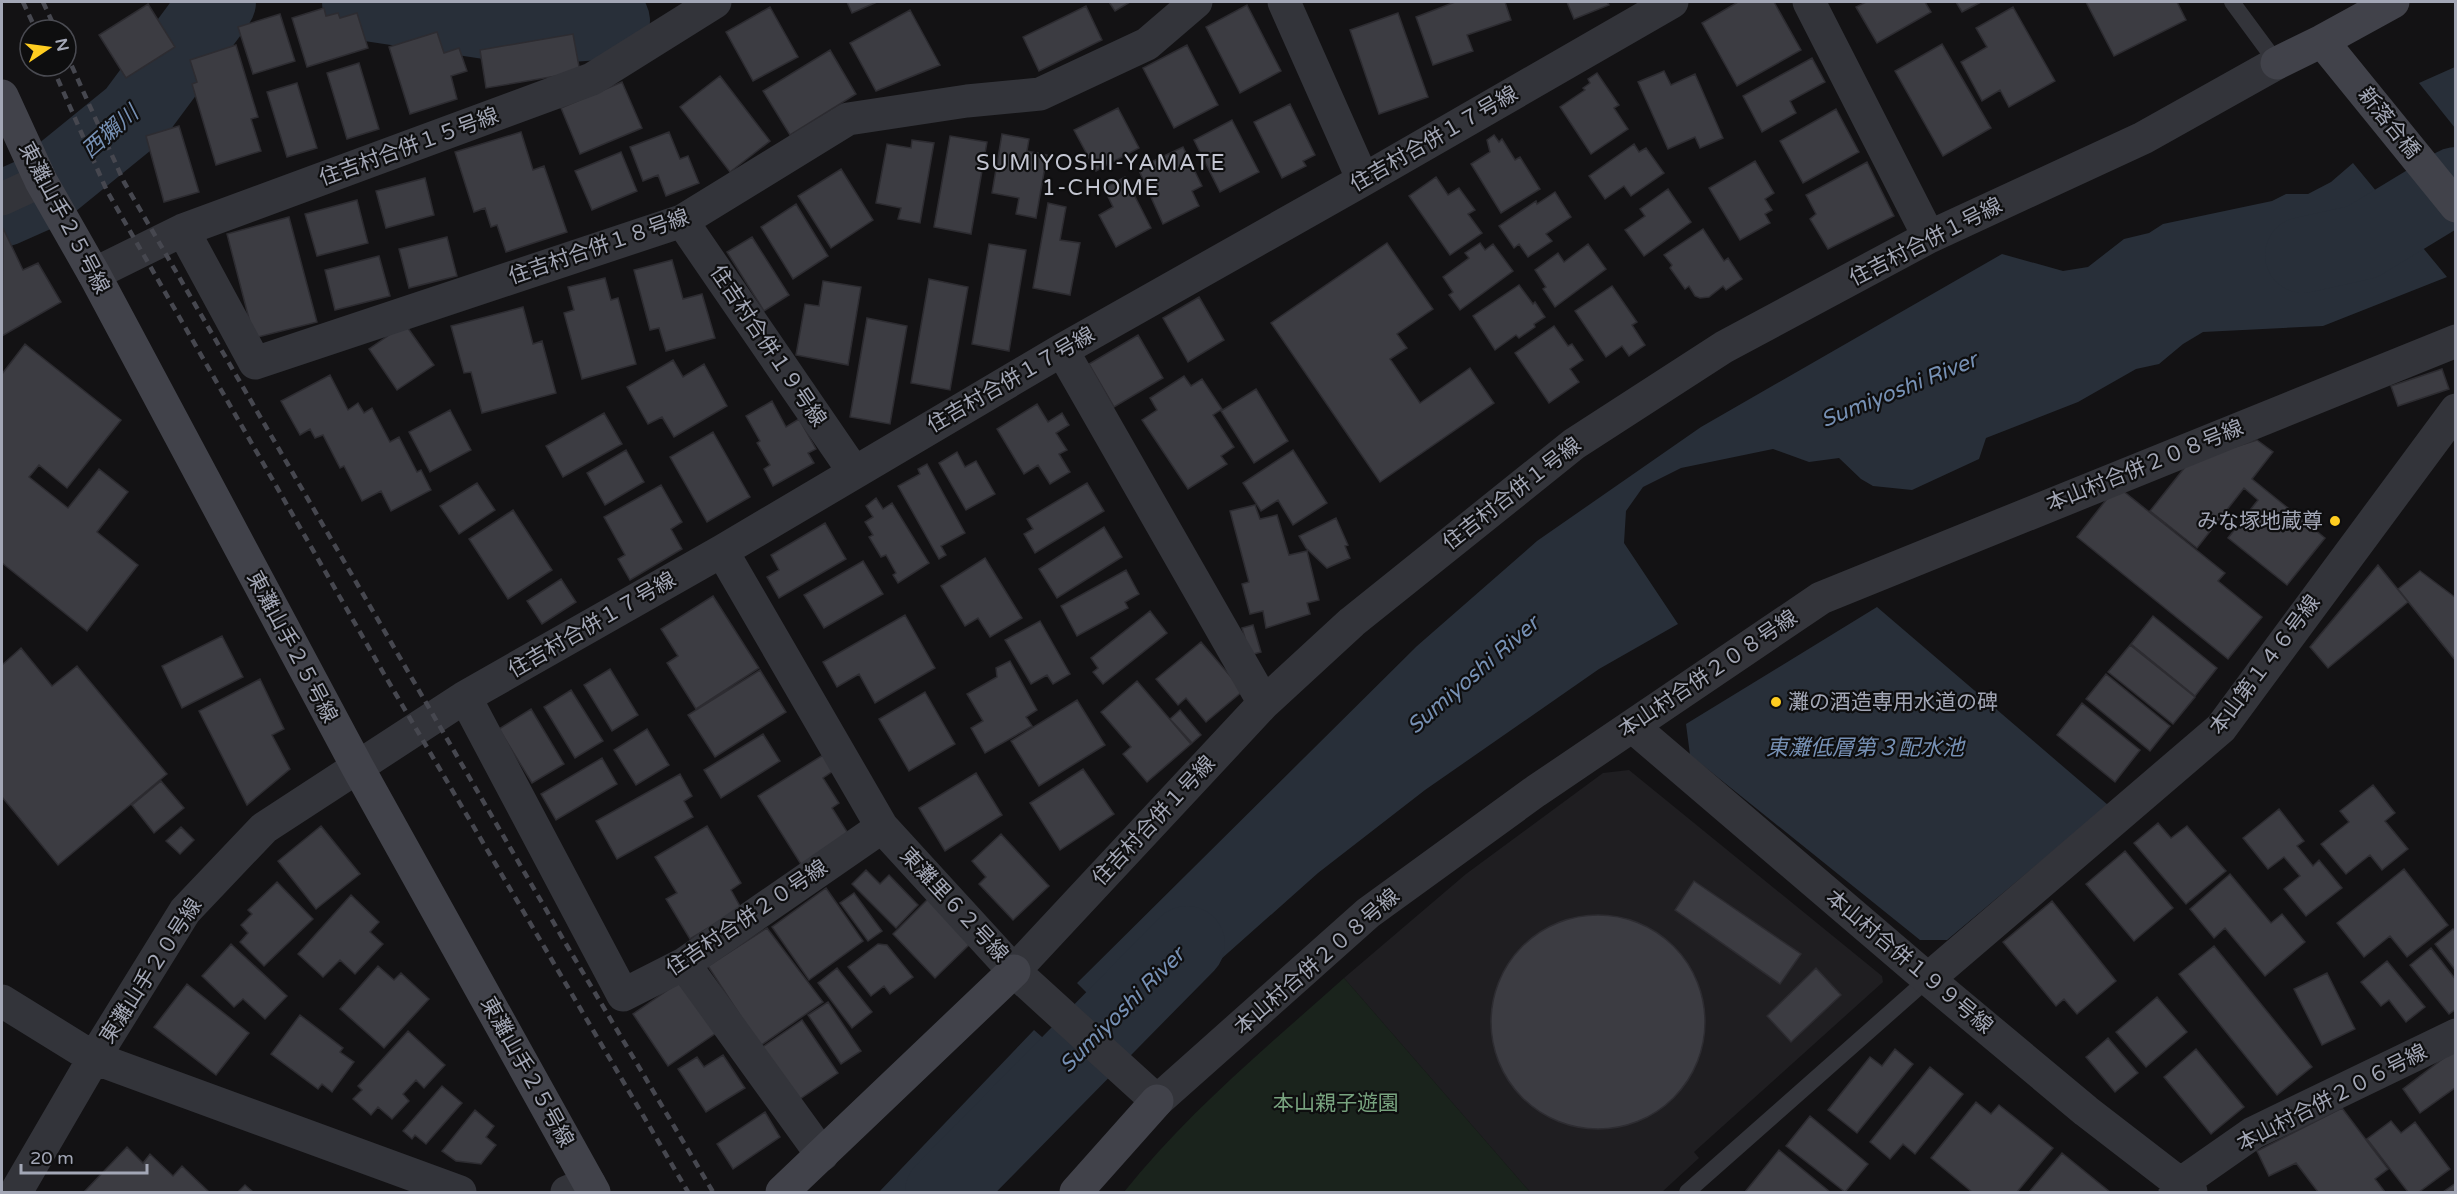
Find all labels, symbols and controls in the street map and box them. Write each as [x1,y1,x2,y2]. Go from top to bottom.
north arrow [18,18,78,78]
text: N [50,36,73,53]
street label: 住吉村合併１７号線 [1346,81,1522,197]
street label: 新落合橋 [2353,82,2425,164]
water label: 西獺川 [77,99,145,163]
street label: 住吉村合併１５号線 [316,103,502,191]
street label: 東灘山手２５号線 [14,138,114,298]
district label: SUMIYOSHI-YAMATE 1-CHOME [976,150,1226,201]
street label: 住吉村合併１号線 [1845,193,2007,291]
street label: 住吉村合併１８号線 [506,204,692,290]
street label: 住吉村合併１９号線 [705,261,831,431]
street label: 住吉村合併１７号線 [923,322,1099,438]
water label: Sumiyoshi River [1817,346,1983,433]
street label: 本山村合併２０８号線 [2043,415,2247,517]
street label: 住吉村合併１号線 [1438,432,1586,556]
place label: みな塚地蔵尊 [2197,509,2323,534]
marker: みな塚地蔵尊 [2328,514,2342,528]
street label: 東灘山手２５号線 [242,567,342,727]
street label: 住吉村合併１７号線 [504,567,680,683]
street label: 本山第１４６号線 [2204,590,2326,740]
street label: 本山村合併２０８号線 [1614,605,1802,743]
water label: Sumiyoshi River [1402,609,1546,739]
place label: 灘の酒造専用水道の碑 [1788,690,1998,715]
marker: 灘の酒造専用水道の碑 [1769,695,1783,709]
water label: 東灘低層第３配水池 [1766,735,1966,761]
street label: 住吉村合併１号線 [1088,751,1220,891]
street label: 東灘里６２号線 [895,843,1013,967]
street label: 住吉村合併２０号線 [662,855,832,981]
street label: 本山村合併２０８号線 [1230,884,1404,1040]
street label: 本山村合併１９９号線 [1821,885,1997,1039]
street label: 東灘山手２０号線 [95,894,207,1048]
water label: Sumiyoshi River [1054,940,1192,1078]
street label: 東灘山手２５号線 [475,992,579,1152]
street label: 本山村合併２０６号線 [2233,1039,2431,1157]
park label: 本山親子遊園 [1273,1091,1399,1116]
scale bar [21,1137,147,1175]
text: 20 m [30,1147,74,1169]

